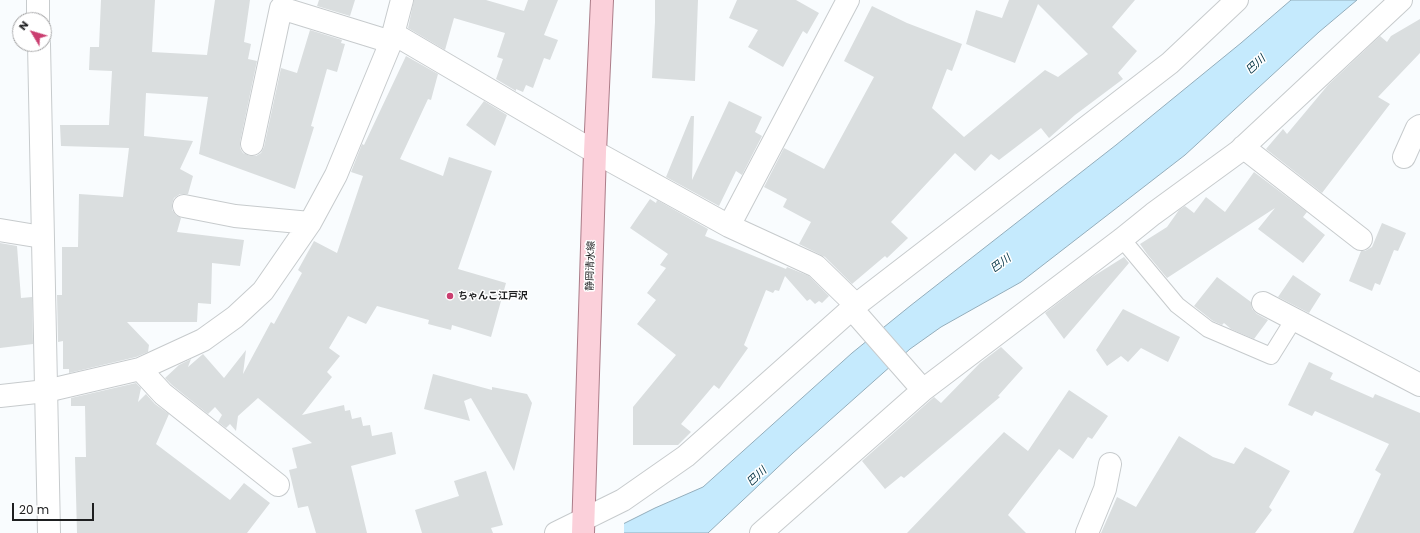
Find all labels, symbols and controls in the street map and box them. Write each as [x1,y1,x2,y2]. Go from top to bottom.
north arrow [12,12,52,52]
text: N [14,17,32,33]
water label: 巴川 [1243,53,1269,77]
street label: 静岡清水線 [584,241,598,291]
water label: 巴川 [988,252,1014,276]
place label: ちゃんこ江戸沢 [458,290,528,302]
marker: ちゃんこ江戸沢 [445,291,455,301]
water label: 巴川 [744,465,770,489]
scale bar [14,495,96,521]
text: 20 m [19,501,49,518]

